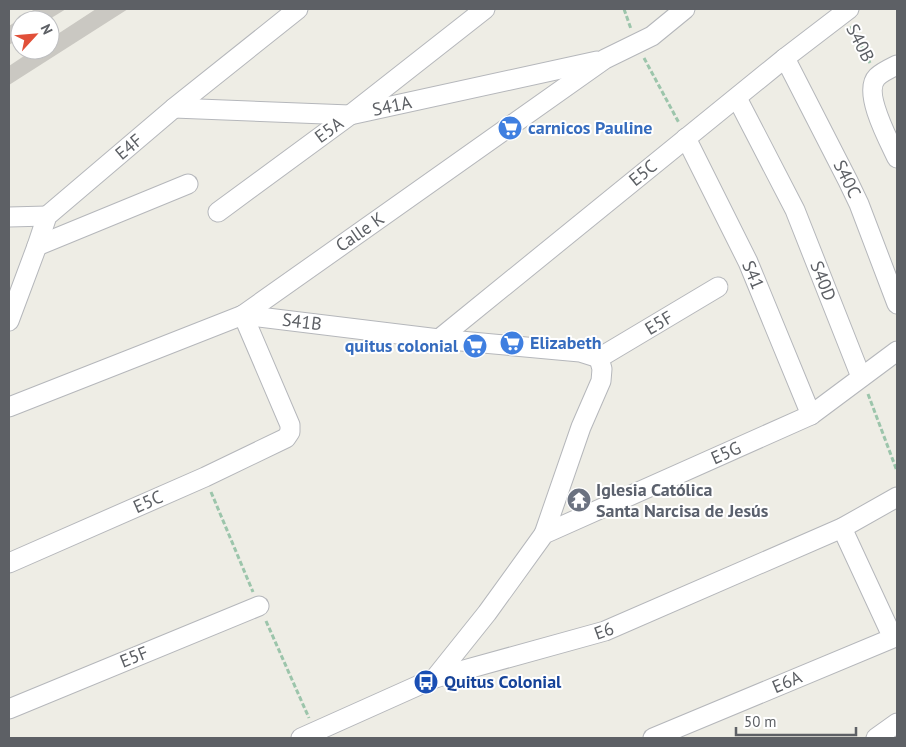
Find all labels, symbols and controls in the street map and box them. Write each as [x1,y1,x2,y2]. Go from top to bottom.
north arrow [10,10,60,60]
street label: S40B [841,20,880,66]
text: N [37,21,57,37]
street label: S41A [370,90,414,121]
street label: E5A [310,111,348,148]
supermarket icon: carnicos Pauline [497,115,523,141]
place label: carnicos Pauline [528,116,652,139]
street label: E4F [110,129,147,165]
street label: E5C [624,154,661,191]
street label: S40C [828,156,866,202]
street label: Calle K [331,207,389,257]
street label: S41 [737,257,770,293]
street label: S40D [805,258,842,304]
street label: E5F [640,305,677,340]
street label: S41B [281,308,323,335]
supermarket icon: Elizabeth [499,330,525,356]
place label: Elizabeth [530,331,602,354]
supermarket icon: quitus colonial [462,333,488,359]
place label: quitus colonial [345,334,459,357]
street label: E5G [707,436,744,469]
place label: Iglesia Católica Santa Narcisa de Jesús [596,478,769,522]
street label: E5C [130,485,166,518]
temple icon: Iglesia Católica Santa Narcisa de Jesús [566,487,592,513]
street label: E6 [591,616,617,645]
street label: E5F [116,640,151,673]
street label: E6A [769,665,806,698]
bus stop icon: Quitus Colonial [413,669,439,695]
place label: Quitus Colonial [444,670,562,693]
scale bar [736,704,856,736]
text: 50 m [744,712,777,731]

